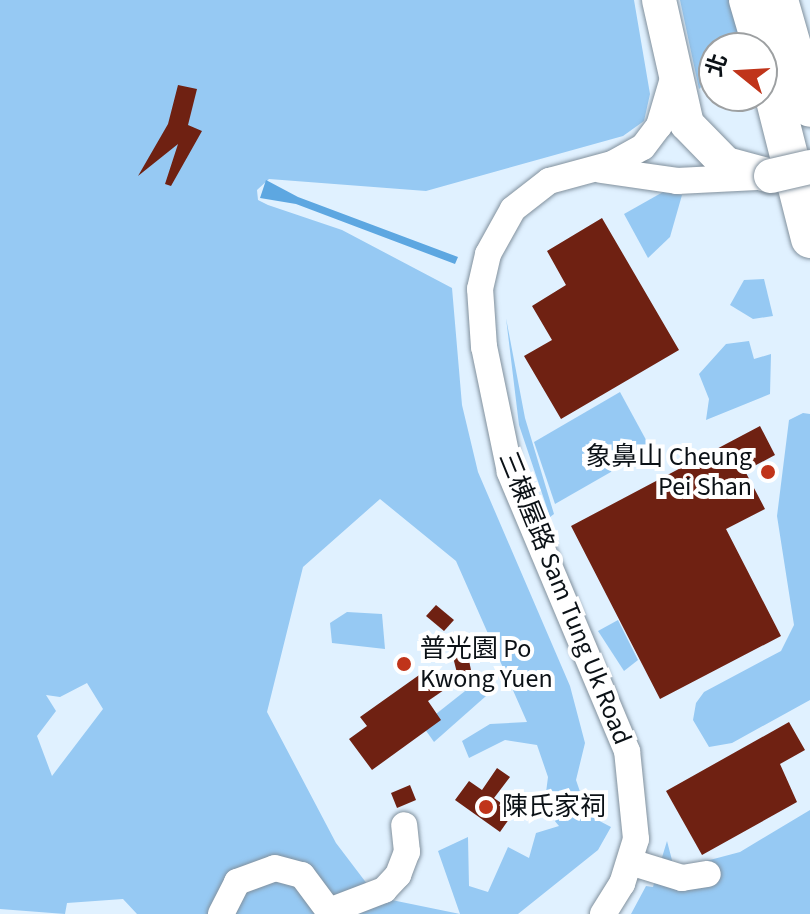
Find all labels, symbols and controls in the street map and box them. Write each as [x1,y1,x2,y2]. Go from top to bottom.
north arrow [698,32,778,112]
text: 北 [698,50,736,81]
place label: 象鼻山 Cheung Pei Shan [585,441,752,502]
street label: 三棟屋路 Sam Tung Uk Road [492,447,638,749]
marker: 象鼻山 Cheung Pei Shan [759,463,777,481]
place label: 普光園 Po Kwong Yuen [420,633,553,694]
marker: 普光園 Po Kwong Yuen [395,655,413,673]
place label: 陳氏家祠 [502,791,606,823]
marker: 陳氏家祠 [477,798,495,816]

